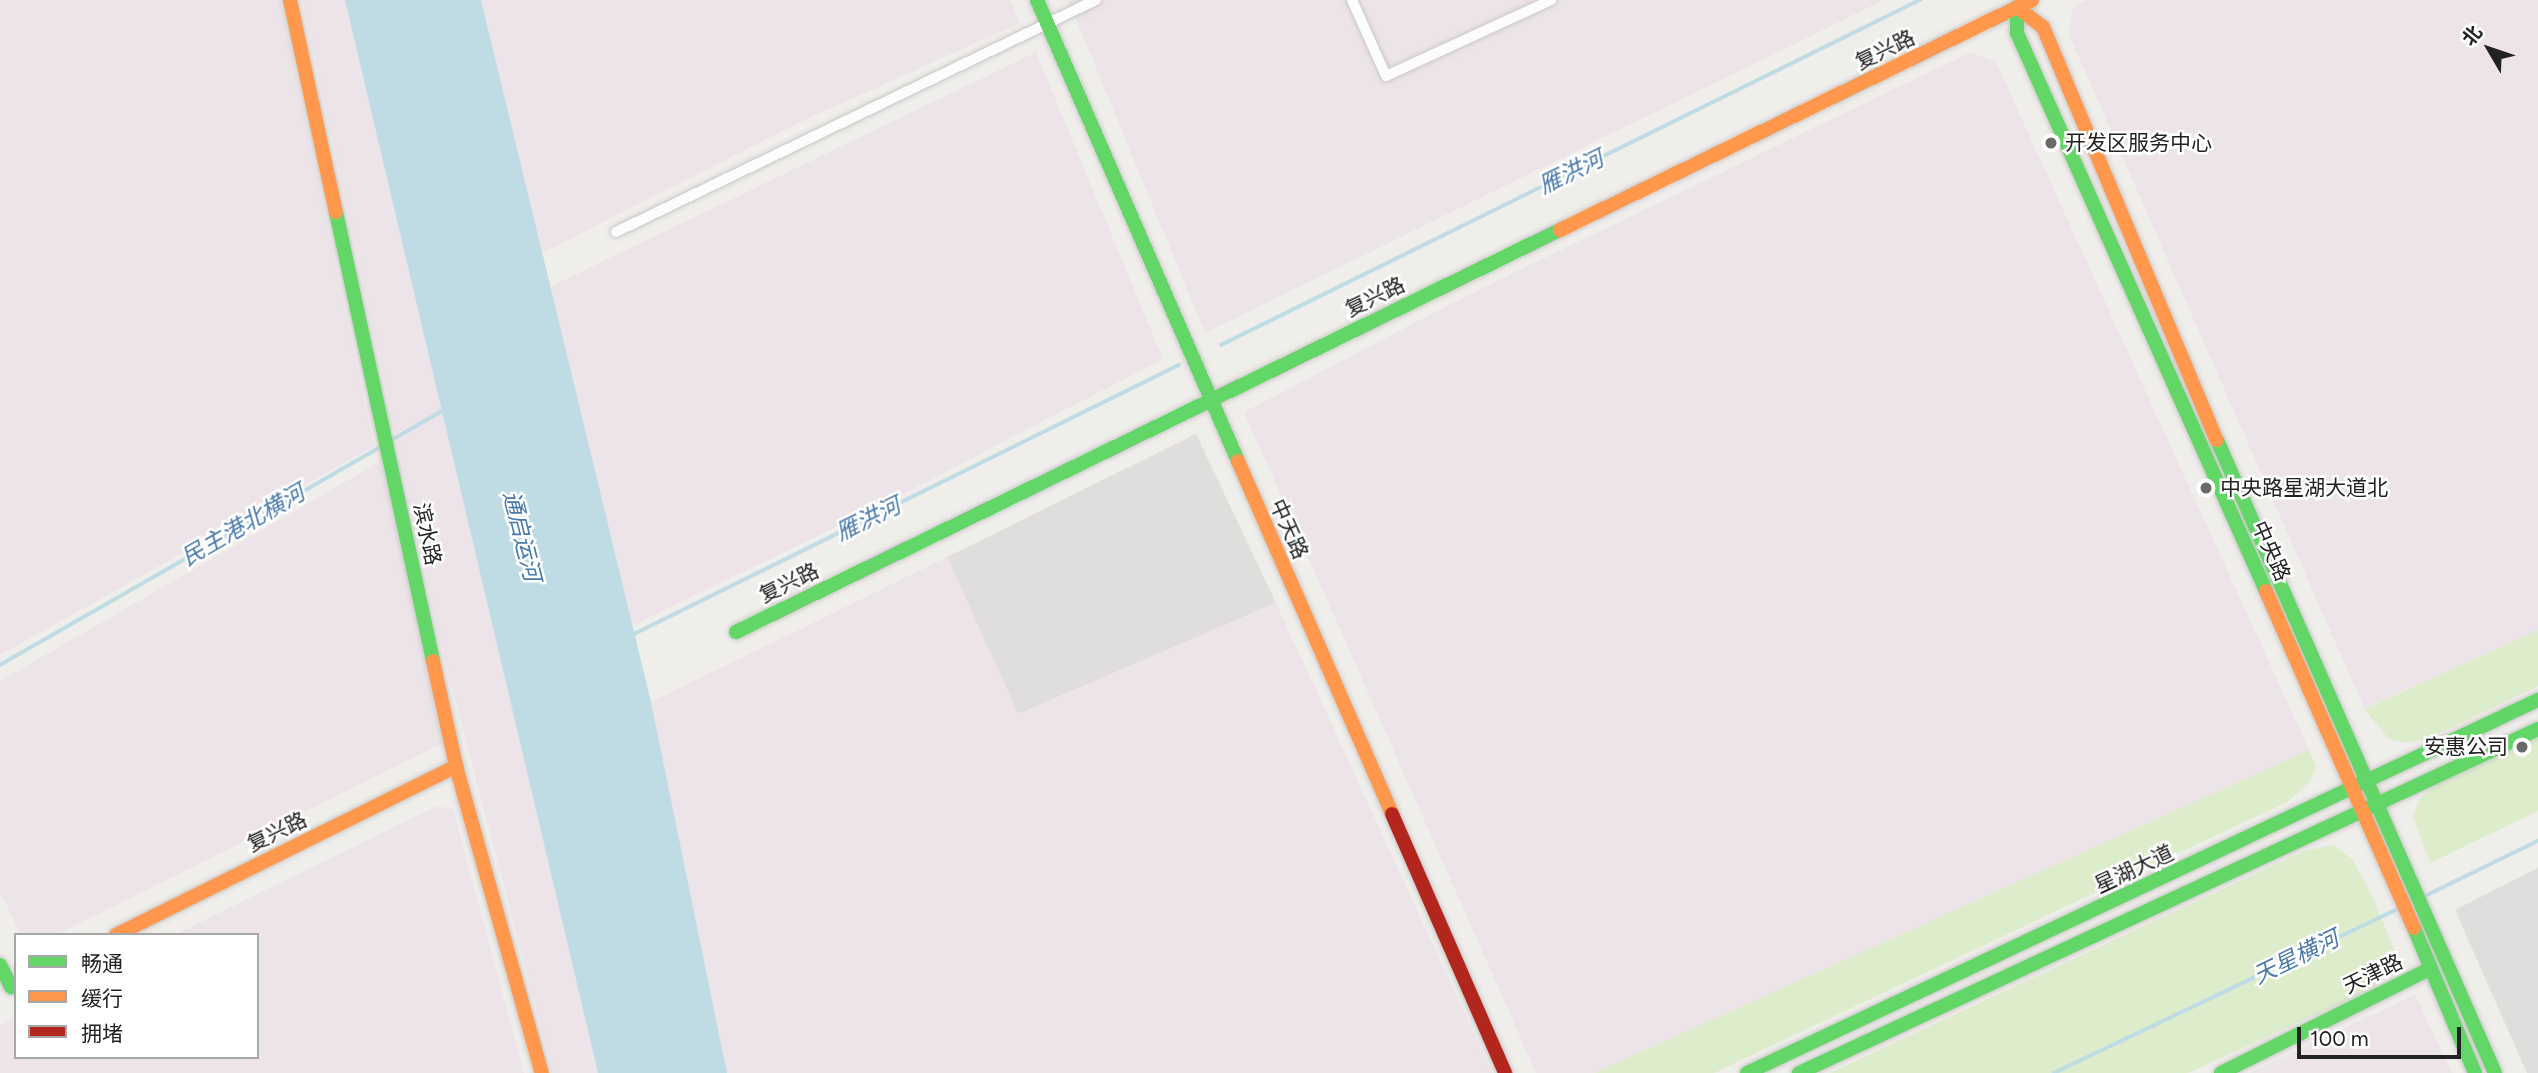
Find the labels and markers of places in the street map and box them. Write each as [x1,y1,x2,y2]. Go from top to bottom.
place label: 开发区服务中心 [2065,130,2212,156]
marker: 开发区服务中心 [2043,135,2059,151]
place label: 中央路星湖大道北 [2220,475,2388,501]
marker: 中央路星湖大道北 [2198,480,2214,496]
place label: 安惠公司 [2424,734,2508,760]
marker: 安惠公司 [2514,739,2530,755]

